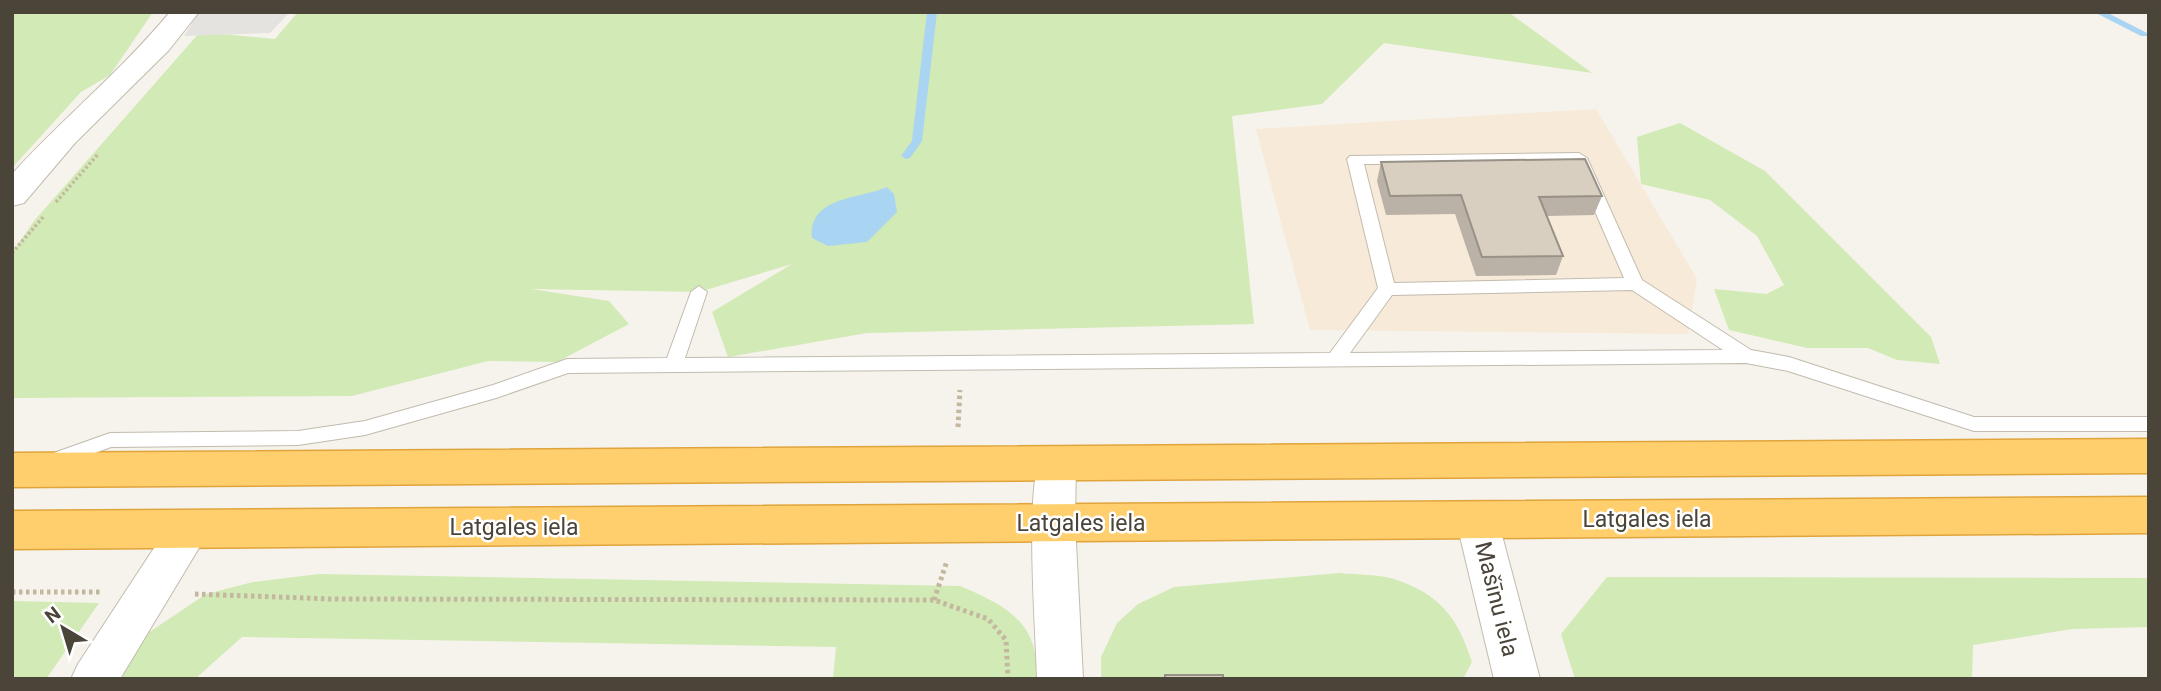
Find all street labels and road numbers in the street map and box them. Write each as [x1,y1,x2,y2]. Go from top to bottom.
street label: Latgales iela [1582,506,1712,533]
street label: Latgales iela [1016,510,1146,537]
street label: Latgales iela [449,514,579,541]
street label: Mašīnu iela [1469,539,1524,659]

